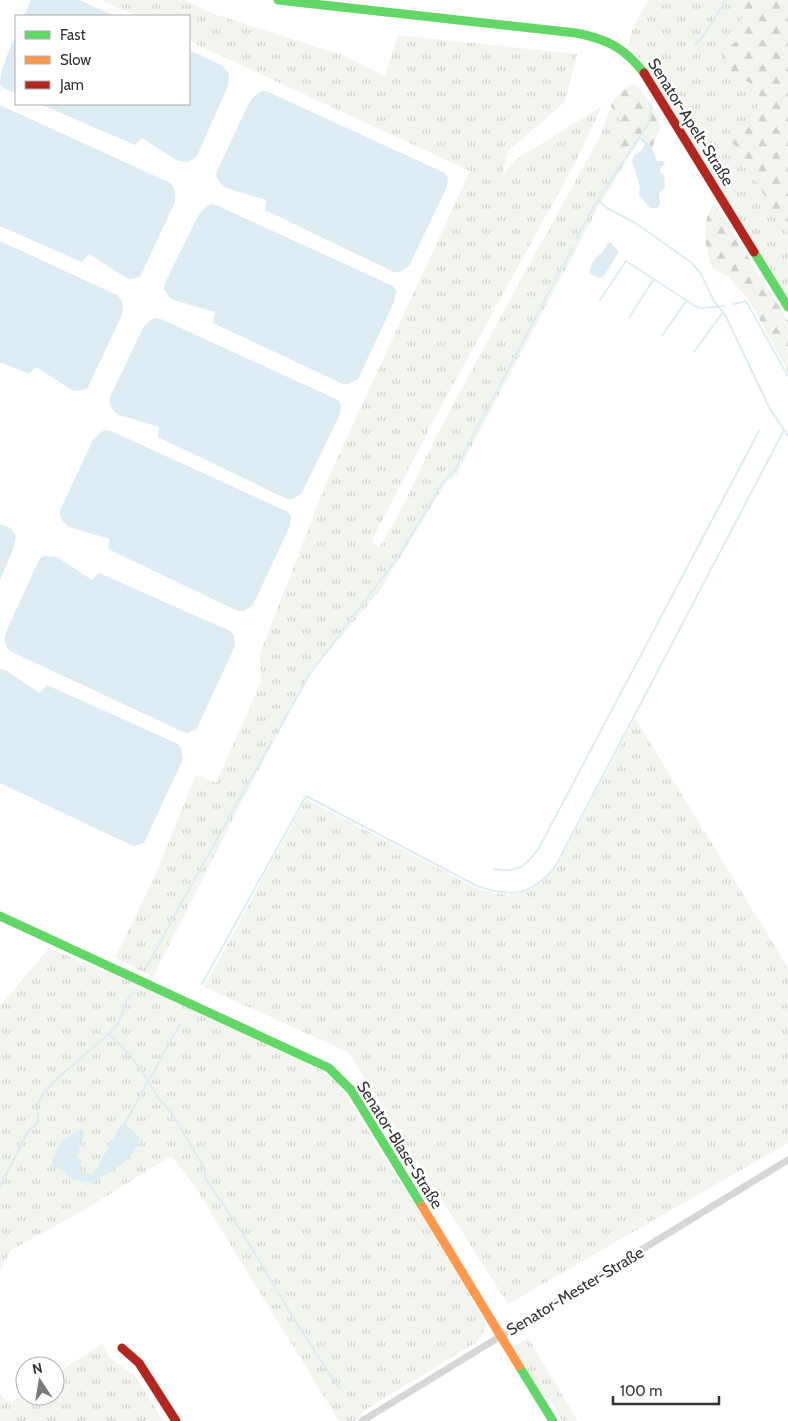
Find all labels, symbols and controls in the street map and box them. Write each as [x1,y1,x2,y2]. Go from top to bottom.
legend [15,15,190,105]
text: Fast [60,26,85,44]
text: Slow [60,51,91,69]
street label: Senator-Apelt-Straße [644,55,738,189]
text: Jam [59,76,84,94]
street label: Senator-Blase-Straße [353,1078,447,1212]
street label: Senator-Mester-Straße [503,1243,647,1339]
north arrow [15,1356,65,1406]
text: N [31,1358,44,1378]
scale bar [613,1374,719,1406]
text: 100 m [620,1382,662,1400]

